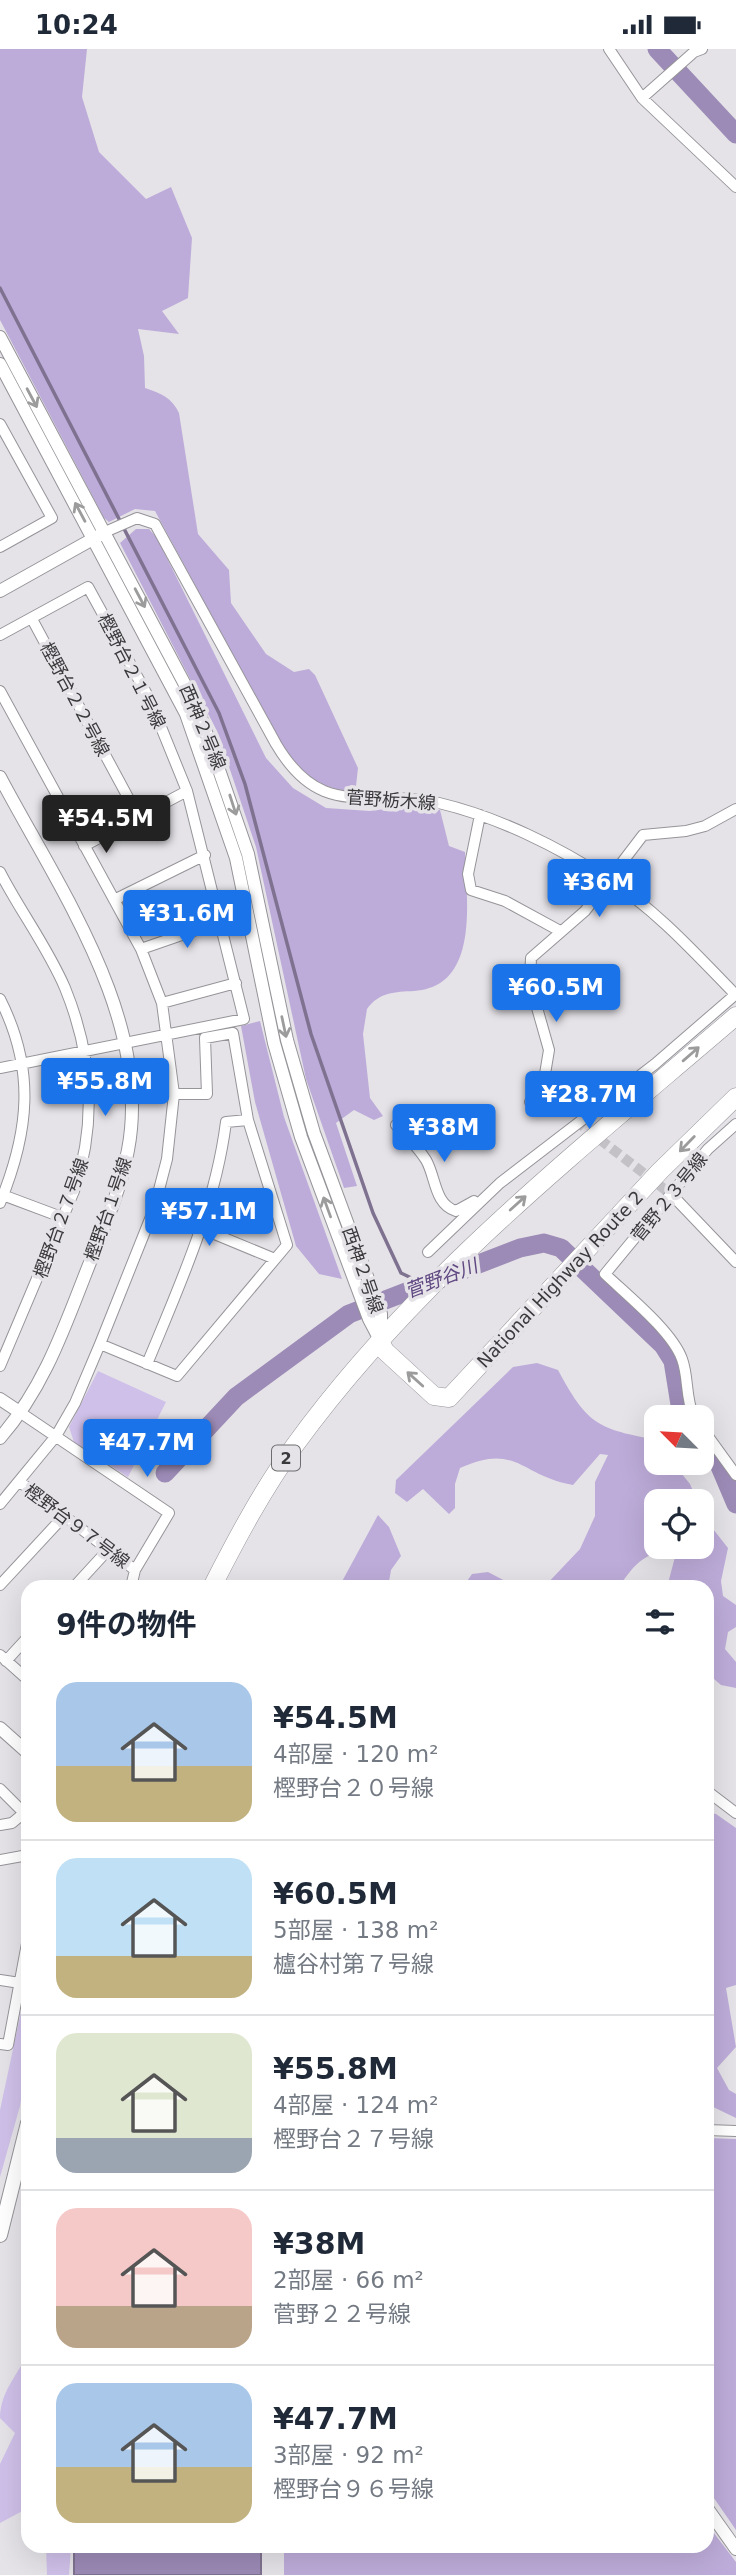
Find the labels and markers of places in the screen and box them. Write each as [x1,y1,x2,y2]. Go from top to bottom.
pin: ¥54.5M [49,795,163,855]
pin: ¥36M [558,859,640,919]
pin: ¥31.6M [130,891,244,950]
pin: ¥60.5M [499,965,613,1024]
pin: ¥55.8M [48,1059,162,1118]
pin: ¥28.7M [532,1072,646,1131]
pin: ¥38M [403,1105,485,1164]
pin: ¥57.1M [152,1189,266,1248]
pin: ¥47.7M [90,1419,204,1479]

